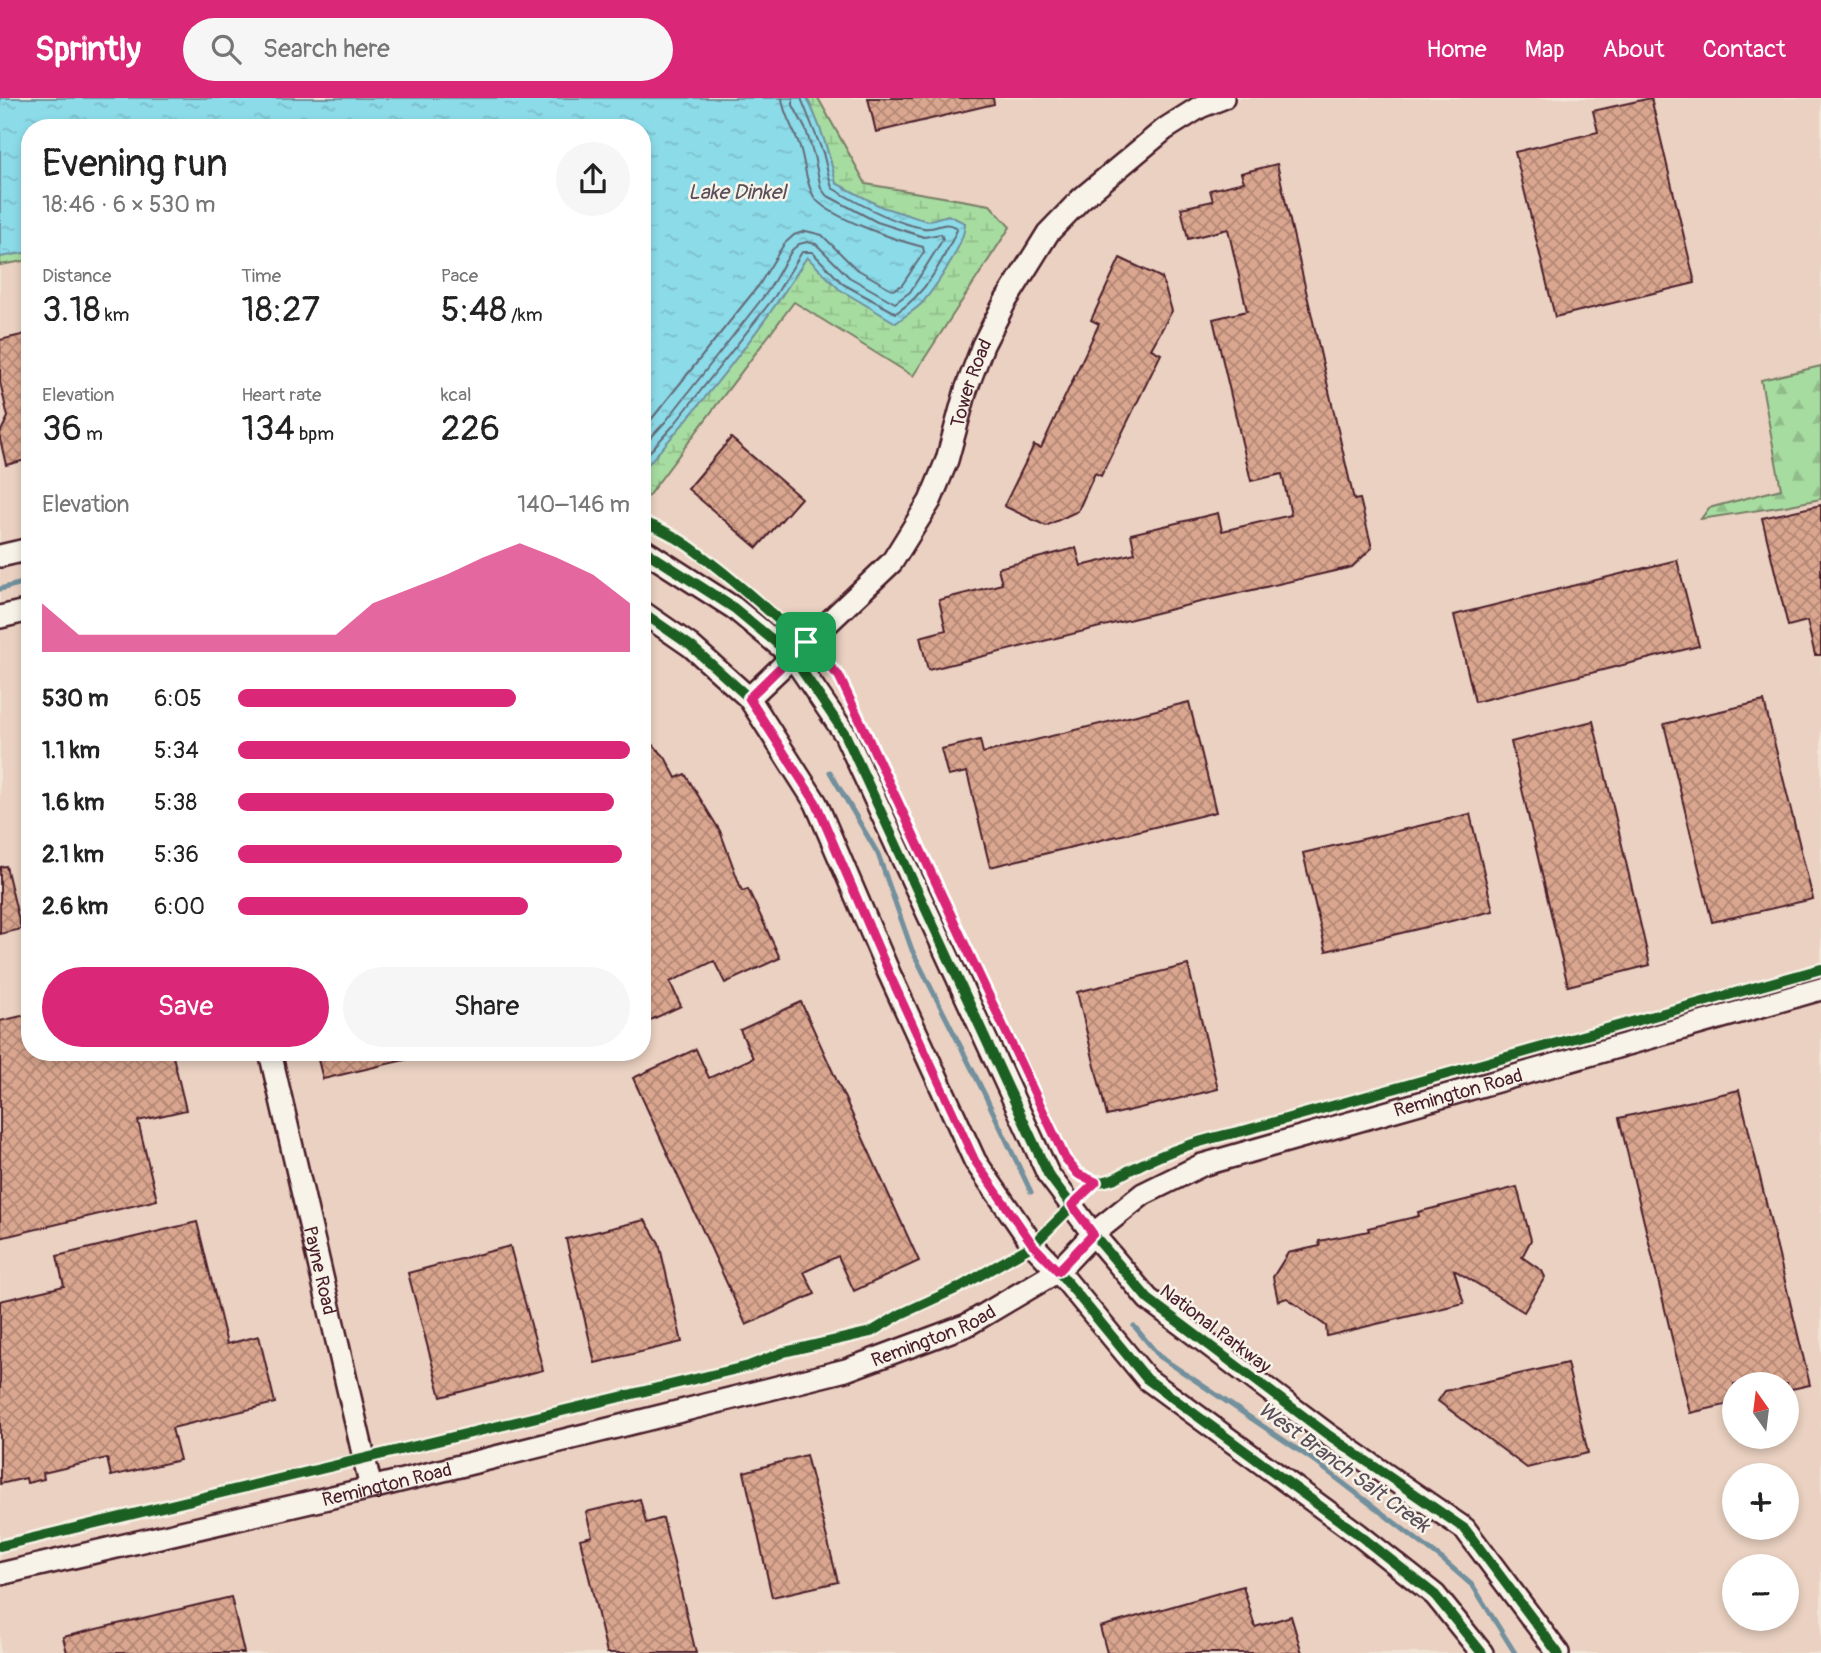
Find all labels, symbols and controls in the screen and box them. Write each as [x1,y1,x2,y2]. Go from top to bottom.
search box [183,18,673,81]
text: Sprintly [35,29,141,70]
icon: search [207,30,245,68]
text: Search here [263,33,390,65]
text: Home [1426,35,1487,64]
text: Map [1525,35,1565,64]
text: About [1603,35,1665,64]
text: Contact [1703,35,1786,64]
text: Evening run [42,140,228,188]
button: share [556,142,630,216]
water label: Lake Dinkel [688,179,788,206]
text: 18:46 · 6 × 530 m [42,190,215,219]
text: Distance [42,264,111,288]
text: Time [241,264,281,288]
text: Pace [441,264,478,288]
text: 3.18 [42,288,101,332]
text: 18:27 [241,288,320,332]
text: 5:48 [441,288,507,332]
text: km [101,303,129,327]
text: /km [507,303,543,327]
street label: Tower Road [945,335,997,430]
text: Elevation [42,383,114,407]
text: Heart rate [241,383,321,407]
text: kcal [441,383,472,407]
text: 36 [42,407,82,451]
text: 134 [241,407,295,451]
text: 226 [441,407,500,451]
text: m [82,422,103,446]
text: bpm [295,422,334,446]
text: Elevation [42,490,130,519]
text: 140–146 m [517,490,630,519]
pin [776,612,836,672]
icon: arrive [787,623,825,661]
text: 530 m [42,684,108,713]
text: 6:05 [154,684,202,713]
text: 1.1 km [42,736,100,765]
text: 5:34 [154,736,199,765]
text: 1.6 km [42,788,104,817]
text: 5:38 [154,788,197,817]
text: 2.1 km [42,840,104,869]
text: 5:36 [154,840,199,869]
text: 2.6 km [42,892,108,921]
text: 6:00 [154,892,205,921]
button: Save [42,967,329,1047]
button: Share [343,967,630,1047]
street label: Remington Road [1391,1064,1525,1123]
street label: Payne Road [298,1224,341,1317]
street label: National Parkway [1155,1279,1276,1379]
street label: Remington Road [868,1300,1000,1373]
north arrow [1722,1372,1799,1449]
map controls [1722,1372,1799,1631]
water label: West Branch Salt Creek [1253,1396,1437,1540]
street label: Remington Road [320,1457,454,1512]
button: + [1722,1463,1799,1540]
button: − [1722,1554,1799,1631]

